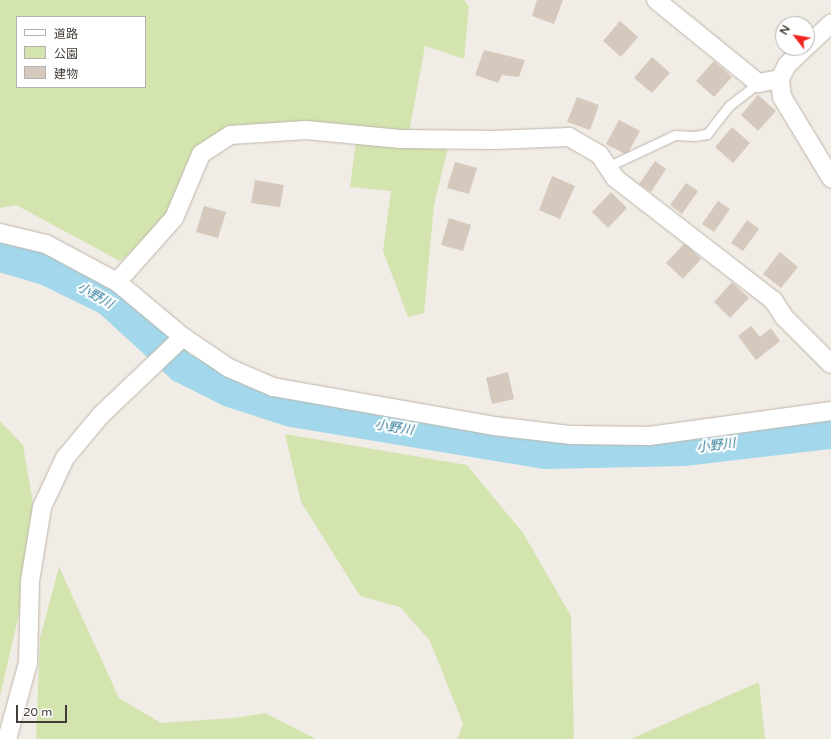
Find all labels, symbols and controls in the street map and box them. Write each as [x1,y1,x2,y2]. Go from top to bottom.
legend [16,16,146,88]
north arrow [775,16,815,56]
text: N [777,23,793,37]
text: 道路 [54,27,78,41]
text: 公園 [54,47,78,61]
text: 建物 [54,67,78,81]
water label: 小野川 [74,279,116,313]
water label: 小野川 [374,417,414,439]
water label: 小野川 [696,436,736,456]
scale bar [18,697,69,723]
text: 20 m [23,705,52,719]

